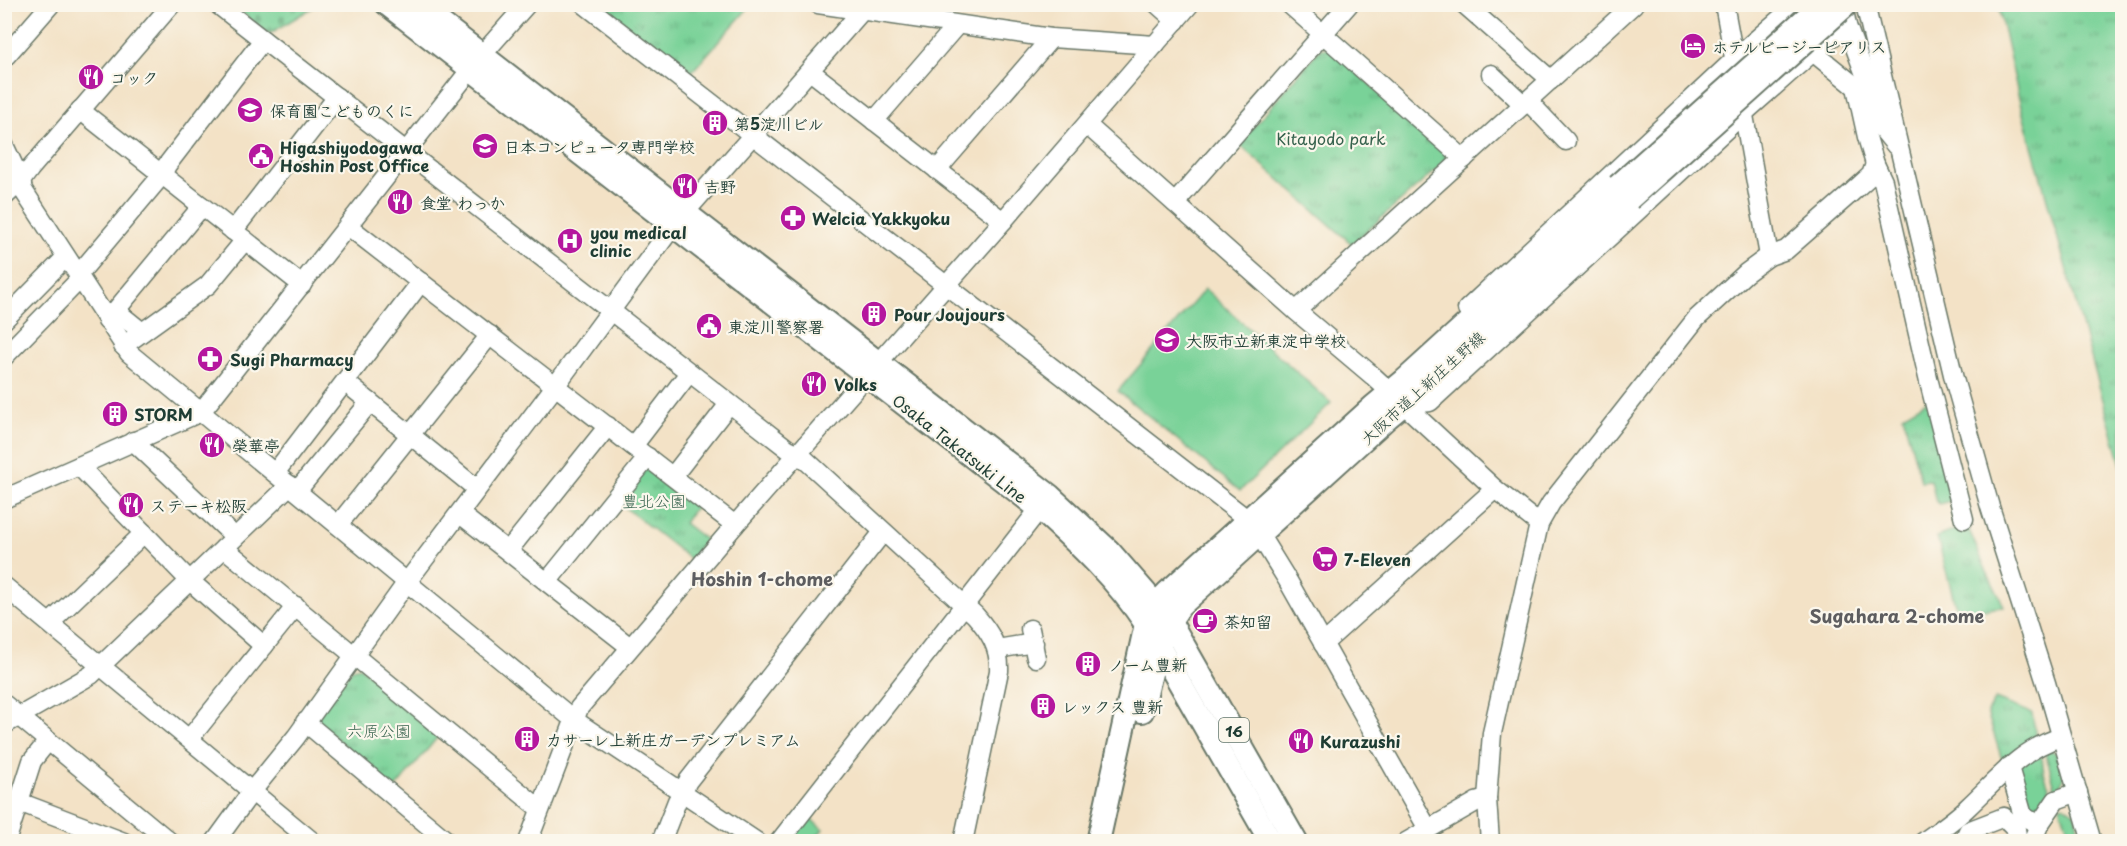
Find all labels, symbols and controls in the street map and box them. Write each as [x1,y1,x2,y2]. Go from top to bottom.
hotel icon: ホテルビージーピアリス [1678,31,1708,61]
place label: ホテルビージーピアリス [1712,34,1886,58]
restaurant icon: コック [76,62,106,92]
place label: コック [110,65,158,89]
school or university icon: 保育園こどものくに [235,95,265,125]
place label: 保育園こどものくに [270,98,414,122]
building icon: 第5淀川ビル [700,108,730,138]
place label: 第5淀川ビル [734,111,824,135]
park label: Kitayodo park [1276,126,1386,150]
school or university icon: 日本コンピュータ専門学校 [470,131,500,161]
place label: 日本コンピュータ専門学校 [504,134,695,158]
place label: Higashiyodogawa Hoshin Post Office [280,135,429,177]
public building icon: Higashiyodogawa Hoshin Post Office [246,141,276,171]
restaurant icon: 吉野 [670,171,700,201]
place label: 吉野 [704,174,736,198]
restaurant icon: 食堂 わっか [385,187,415,217]
place label: 食堂 わっか [420,190,505,214]
pharmacy icon: Welcia Yakkyoku [778,203,808,233]
place label: Welcia Yakkyoku [812,206,950,230]
place label: you medical clinic [590,220,687,262]
hospital icon: you medical clinic [555,226,585,256]
building icon: Pour Joujours [859,299,889,329]
place label: Pour Joujours [894,302,1005,326]
public building icon: 東淀川警察署 [694,311,724,341]
place label: 東淀川警察署 [728,314,824,338]
school or university icon: 大阪市立新東淀中学校 [1152,325,1182,355]
street label: 大阪市道上新庄生野線 [1355,325,1489,449]
place label: 大阪市立新東淀中学校 [1186,328,1346,352]
pharmacy icon: Sugi Pharmacy [195,344,225,374]
place label: Sugi Pharmacy [230,347,354,371]
restaurant icon: Volks [799,369,829,399]
place label: Volks [834,372,877,396]
street label: Osaka Takatsuki Line [888,388,1032,508]
building icon: STORM [100,399,130,429]
place label: STORM [134,402,193,426]
restaurant icon: 榮華亭 [197,430,227,460]
place label: 榮華亭 [232,433,280,457]
park label: 豊北公園 [622,488,686,512]
restaurant icon: ステーキ松阪 [116,490,146,520]
place label: ステーキ松阪 [150,493,247,517]
supermarket icon: 7-Eleven [1310,544,1340,574]
place label: 7-Eleven [1344,547,1411,571]
district label: Hoshin 1-chome [691,565,833,592]
district label: Sugahara 2-chome [1810,602,1985,629]
cafe icon: 茶知留 [1190,606,1220,636]
place label: 茶知留 [1224,609,1272,633]
building icon: ノーム豊新 [1073,649,1103,679]
place label: ノーム豊新 [1108,652,1187,676]
building icon: レックス 豊新 [1028,691,1058,721]
place label: レックス 豊新 [1062,694,1163,718]
park label: 六原公園 [347,718,411,742]
road number: 16 [1219,718,1249,742]
building icon: カサーレ上新庄ガーデンプレミアム [512,724,542,754]
restaurant icon: Kurazushi [1286,726,1316,756]
place label: カサーレ上新庄ガーデンプレミアム [546,727,800,751]
place label: Kurazushi [1320,729,1401,753]

